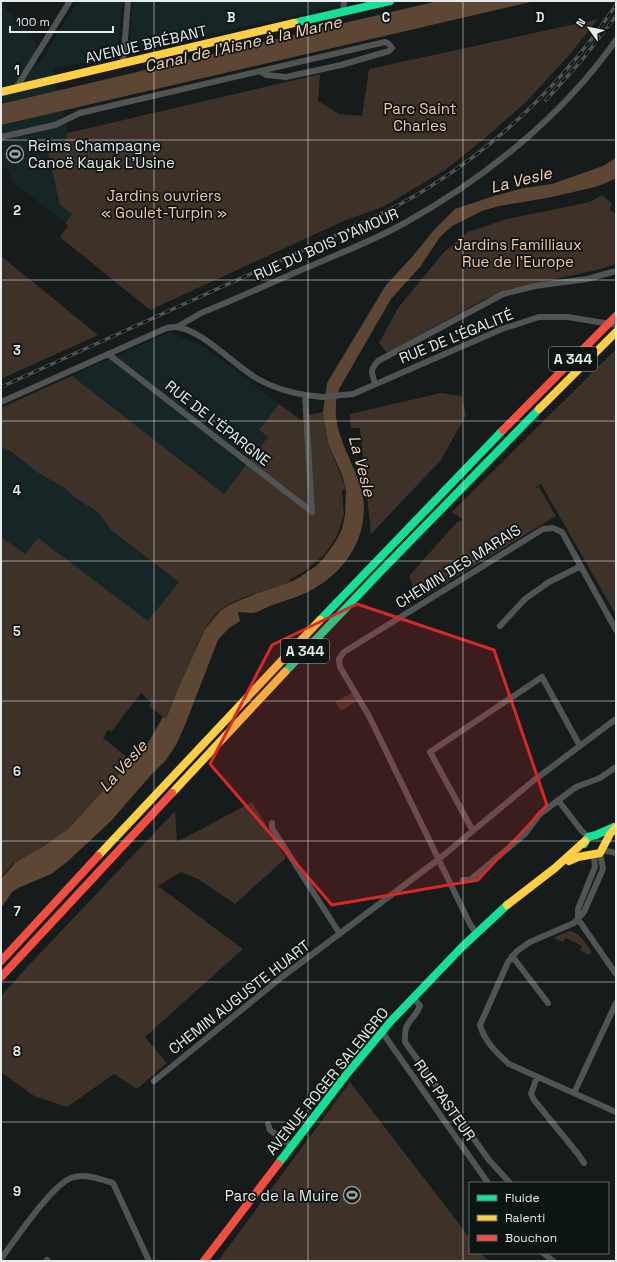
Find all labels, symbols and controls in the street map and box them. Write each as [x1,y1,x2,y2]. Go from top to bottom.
scale bar [10,8,113,34]
north arrow [569,8,609,48]
text: B [227,9,236,26]
text: C [382,9,390,26]
text: D [536,9,545,26]
water label: Canal de l'Aisne à la Marne [142,11,344,77]
text: 100 m [16,14,50,30]
text: N [573,16,588,29]
street label: AVENUE BRÉBANT [83,21,209,67]
text: 1 [14,62,20,79]
park label: Parc Saint Charles [383,99,457,135]
place label: Reims Champagne Canoë Kayak L'Usine [28,136,175,172]
sports icon: Reims Champagne Canoë Kayak L'Usine [5,144,25,164]
water label: La Vesle [488,162,554,198]
park label: Jardins ouvriers « Goulet-Turpin » [101,186,227,222]
text: 2 [13,202,21,219]
street label: RUE DU BOIS D'AMOUR [251,204,401,284]
park label: Jardins Familliaux Rue de l'Europe [454,235,582,271]
street label: RUE DE L'ÉGALITÉ [396,304,516,368]
text: 3 [13,342,21,359]
road number: A 344 [549,347,597,371]
street label: RUE DE L'ÉPARGNE [162,376,274,470]
water label: La Vesle [344,433,380,499]
text: 4 [13,482,21,499]
street label: CHEMIN DES MARAIS [392,520,524,612]
text: 5 [13,623,21,640]
road number: A 344 [281,639,329,663]
water label: La Vesle [94,735,152,796]
text: 6 [13,763,21,780]
text: 7 [13,903,21,920]
street label: CHEMIN AUGUSTE HUART [164,936,314,1058]
street label: AVENUE ROGER SALENGRO [262,1003,392,1159]
text: 8 [13,1043,21,1060]
street label: RUE PASTEUR [410,1056,480,1144]
legend [469,1182,609,1254]
text: 9 [13,1183,21,1200]
sports icon: Parc de la Muire [342,1185,362,1205]
place label: Parc de la Muire [225,1186,339,1205]
text: Fluide [505,1190,540,1206]
text: Ralenti [505,1210,545,1226]
text: Bouchon [505,1230,557,1246]

